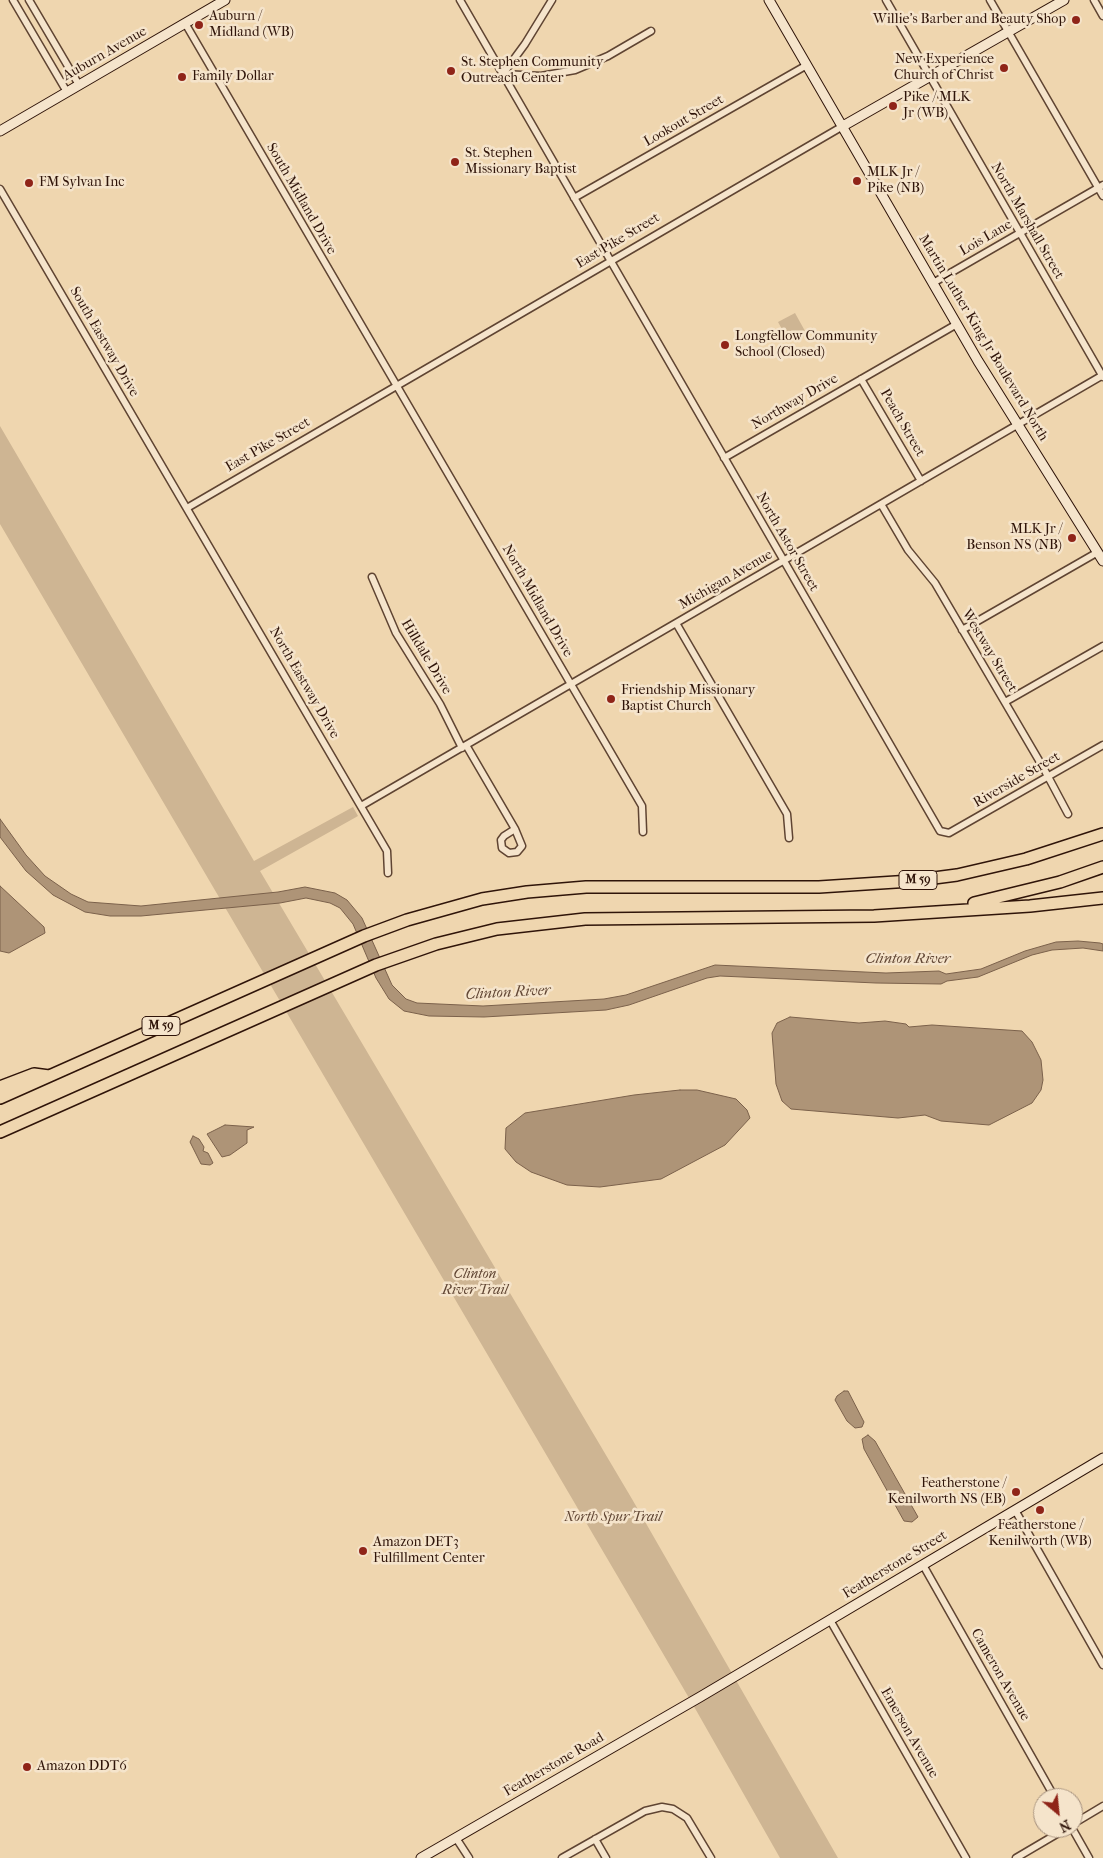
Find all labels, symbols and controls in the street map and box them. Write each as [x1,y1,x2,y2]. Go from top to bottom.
place label: Auburn / Midland (WB) [209,9,294,41]
place label: Willie's Barber and Beauty Shop [873,12,1066,28]
marker: Willie's Barber and Beauty Shop [1070,14,1082,26]
marker: Auburn / Midland (WB) [193,19,205,31]
street label: Auburn Avenue [60,23,150,85]
place label: New Experience Church of Christ [894,52,994,84]
place label: St. Stephen Community Outreach Center [461,55,604,88]
marker: New Experience Church of Christ [998,62,1010,74]
marker: St. Stephen Community Outreach Center [445,65,457,77]
place label: Family Dollar [192,69,274,85]
marker: Family Dollar [176,71,188,83]
place label: Pike / MLK Jr (WB) [903,90,970,122]
street label: Lookout Street [641,91,727,151]
marker: Pike / MLK Jr (WB) [887,100,899,112]
street label: South Midland Drive [262,140,340,258]
place label: St. Stephen Missionary Baptist [465,146,577,178]
marker: St. Stephen Missionary Baptist [449,156,461,168]
street label: North Marshall Street [987,160,1067,282]
place label: MLK Jr / Pike (NB) [867,165,924,198]
place label: FM Sylvan Inc [39,175,125,191]
marker: MLK Jr / Pike (NB) [851,175,863,187]
marker: FM Sylvan Inc [23,177,35,189]
street label: East Pike Street [573,209,663,273]
street label: Lois Lane [957,216,1015,260]
street label: Martin Luther King Jr Boulevard North [915,232,1051,444]
street label: South Eastway Drive [66,284,142,400]
place label: Longfellow Community School (Closed) [735,329,878,362]
marker: Longfellow Community School (Closed) [719,339,731,351]
street label: Northway Drive [749,370,841,434]
street label: Peach Street [876,386,928,460]
street label: East Pike Street [223,414,313,476]
street label: North Astor Street [752,490,822,594]
place label: MLK Jr / Benson NS (NB) [966,522,1062,554]
marker: MLK Jr / Benson NS (NB) [1066,532,1078,544]
street label: North Midland Drive [498,542,576,660]
street label: Michigan Avenue [676,546,776,614]
street label: Westway Street [958,606,1020,696]
street label: Hilldale Drive [397,616,455,698]
street label: North Eastway Drive [265,624,343,742]
place label: Friendship Missionary Baptist Church [621,683,755,716]
marker: Friendship Missionary Baptist Church [605,693,617,705]
street label: Riverside Street [971,748,1063,812]
road number: M 59 [899,870,937,890]
water label: Clinton River [865,950,951,968]
water label: Clinton River [465,982,551,1004]
road number: M 59 [142,1016,180,1036]
park label: Clinton River Trail [442,1267,508,1300]
place label: Featherstone / Kenilworth NS (EB) [888,1476,1006,1508]
marker: Featherstone / Kenilworth NS (EB) [1010,1486,1022,1498]
marker: Featherstone / Kenilworth (WB) [1034,1504,1046,1516]
park label: North Spur Trail [564,1510,662,1526]
place label: Featherstone / Kenilworth (WB) [988,1518,1092,1550]
street label: Featherstone Street [840,1527,950,1603]
place label: Amazon DET3 Fulfillment Center [373,1535,485,1568]
marker: Amazon DET3 Fulfillment Center [357,1545,369,1557]
street label: Cameron Avenue [967,1626,1033,1724]
street label: Emerson Avenue [876,1685,942,1781]
street label: Featherstone Road [501,1730,607,1800]
place label: Amazon DDT6 [37,1759,127,1775]
marker: Amazon DDT6 [21,1761,33,1773]
north arrow [1033,1788,1083,1838]
text: N [1056,1816,1073,1836]

